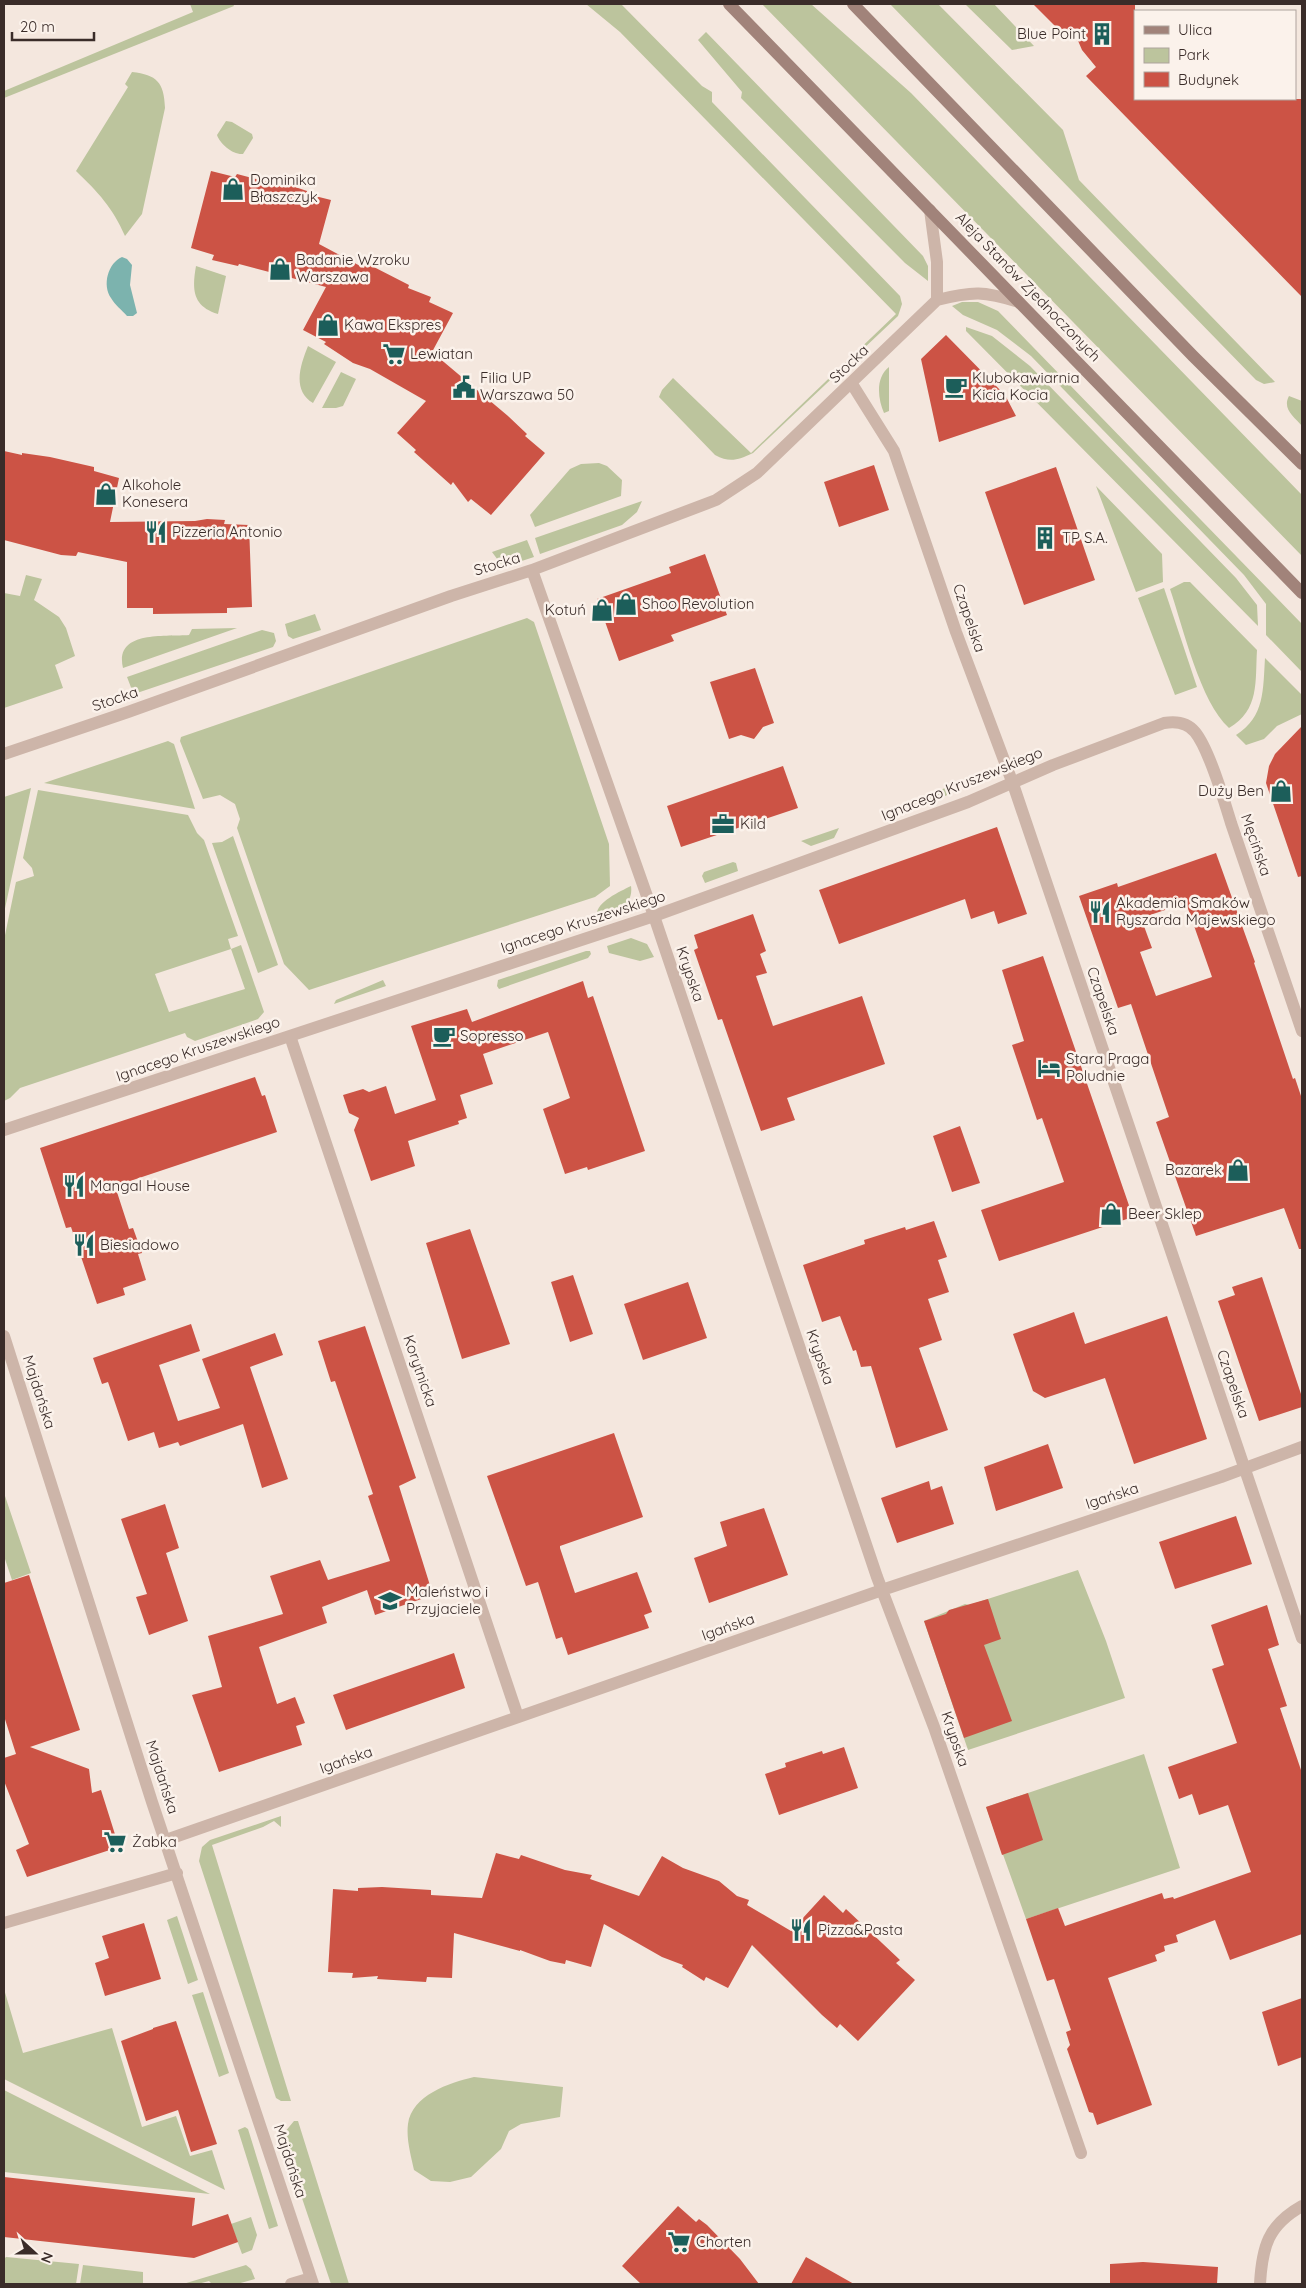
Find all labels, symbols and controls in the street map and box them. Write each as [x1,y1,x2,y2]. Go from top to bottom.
scale bar [12,10,95,42]
legend [1134,10,1296,100]
text: 20 m [20,17,55,36]
text: Ulica [1178,20,1212,39]
building icon: Blue Point [1089,21,1115,47]
place label: Blue Point [1017,24,1086,43]
text: Park [1178,45,1210,64]
text: Budynek [1178,70,1239,89]
place label: Dominika Błaszczyk [250,170,318,206]
shop icon: Dominika Błaszczyk [220,176,246,202]
street label: Aleja Stanów Zjednoczonych [952,208,1105,365]
place label: Badanie Wzroku Warszawa [296,250,410,286]
shop icon: Badanie Wzroku Warszawa [267,256,293,282]
shop icon: Kawa Ekspres [315,312,341,338]
place label: Kawa Ekspres [344,315,441,334]
street label: Stocka [825,340,872,387]
supermarket icon: Lewiatan [381,341,407,367]
place label: Lewiatan [410,344,473,363]
place label: Filia UP Warszawa 50 [480,368,574,404]
place label: Klubokawiarnia Kicia Kocia [972,368,1079,404]
public building icon: Filia UP Warszawa 50 [451,374,477,400]
cafe icon: Klubokawiarnia Kicia Kocia [943,374,969,400]
place label: Alkohole Konesera [122,475,188,511]
shop icon: Alkohole Konesera [93,481,119,507]
restaurant icon: Pizzeria Antonio [143,519,169,545]
place label: Pizzeria Antonio [172,522,282,541]
building icon: TP S.A. [1032,525,1058,551]
place label: TP S.A. [1062,528,1108,547]
street label: Stocka [471,548,522,580]
street label: Czapelska [949,581,990,655]
shop icon: Shoo Revolution [613,591,639,617]
place label: Shoo Revolution [642,594,754,613]
shop icon: Kotuń [589,597,615,623]
place label: Kotuń [545,600,586,619]
street label: Stocka [89,682,140,715]
street label: Ignacego Kruszewskiego [878,742,1045,825]
shop icon: Duży Ben [1268,778,1294,804]
place label: Duży Ben [1198,781,1264,800]
office icon: Kild [710,811,736,837]
street label: Męcińska [1237,811,1276,878]
place label: Kild [740,814,766,833]
street label: Ignacego Kruszewskiego [498,886,668,957]
place label: Akademia Smaków Ryszarda Majewskiego [1116,893,1275,929]
restaurant icon: Akademia Smaków Ryszarda Majewskiego [1087,899,1113,925]
street label: Krypska [672,944,709,1004]
street label: Czapelska [1083,964,1124,1038]
street label: Ignacego Kruszewskiego [113,1012,282,1086]
cafe icon: Sopresso [431,1023,457,1049]
place label: Sopresso [460,1026,524,1045]
place label: Stara Praga Poludnie [1066,1049,1149,1085]
hotel icon: Stara Praga Poludnie [1036,1055,1062,1081]
shop icon: Bazarek [1225,1157,1251,1183]
place label: Bazarek [1165,1160,1222,1179]
restaurant icon: Mangal House [61,1173,87,1199]
place label: Mangal House [90,1176,190,1195]
shop icon: Beer Sklep [1098,1201,1124,1227]
place label: Beer Sklep [1128,1204,1202,1223]
restaurant icon: Biesiadowo [71,1232,97,1258]
place label: Biesiadowo [100,1235,179,1254]
street label: Krypska [802,1327,839,1387]
street label: Korytnicka [399,1332,442,1409]
street label: Czapelska [1213,1347,1254,1421]
street label: Majdańska [19,1353,60,1431]
street label: Igańska [1083,1478,1141,1513]
place label: Maleństwo i Przyjaciele [406,1582,488,1618]
school or university icon: Maleństwo i Przyjaciele [377,1588,403,1614]
street label: Igańska [699,1609,757,1644]
street label: Krypska [937,1709,974,1769]
street label: Majdańska [142,1738,183,1816]
street label: Igańska [317,1742,375,1777]
supermarket icon: Żabka [102,1829,128,1855]
place label: Żabka [132,1832,177,1851]
restaurant icon: Pizza&Pasta [788,1917,814,1943]
place label: Pizza&Pasta [818,1920,903,1939]
street label: Majdańska [270,2122,311,2200]
north arrow [10,2228,60,2278]
supermarket icon: Chorten [666,2229,692,2255]
place label: Chorten [696,2232,751,2251]
text: N [37,2250,57,2266]

